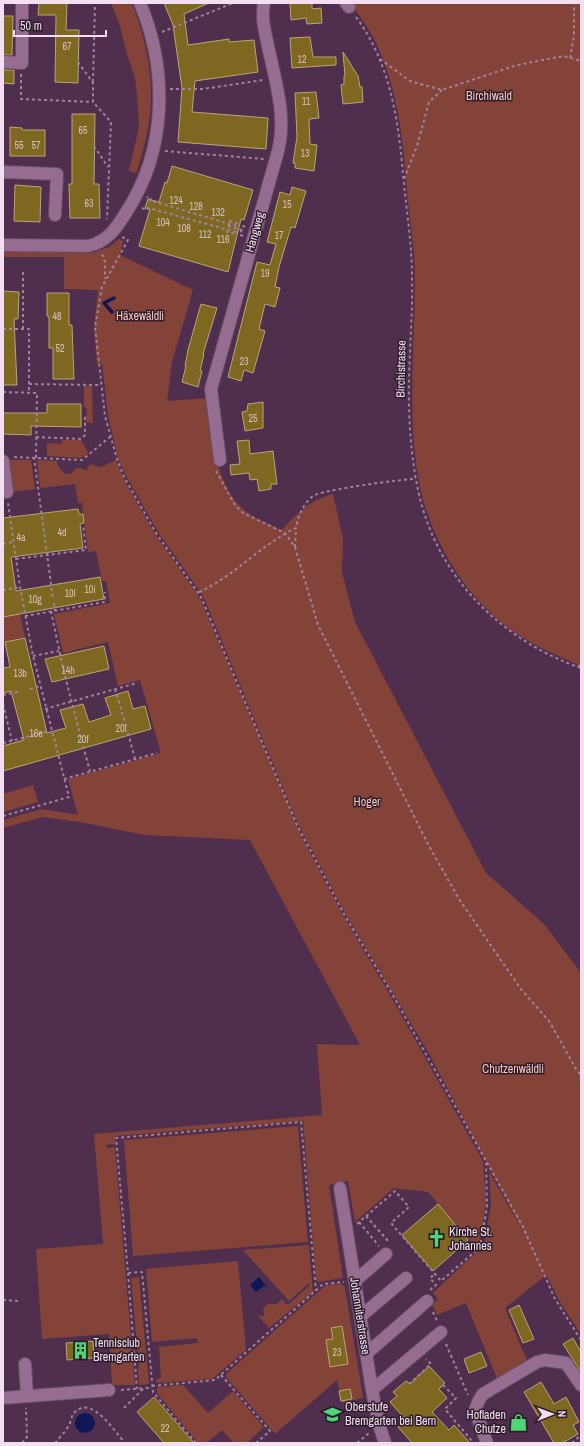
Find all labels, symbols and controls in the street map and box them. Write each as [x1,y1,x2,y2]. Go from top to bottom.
scale bar [14,12,106,38]
text: 50 m [20,18,42,34]
house number: 67 [62,40,72,53]
house number: 12 [297,53,307,66]
park label: Birchiwald [466,88,512,104]
house number: 11 [302,95,311,108]
house number: 65 [78,124,88,137]
house number: 55 [14,139,24,152]
house number: 57 [31,139,41,152]
house number: 13 [300,147,310,160]
house number: 124 [169,194,183,207]
house number: 63 [84,197,94,210]
house number: 15 [282,198,292,211]
house number: 128 [189,200,203,213]
house number: 132 [211,206,225,219]
street label: Hangweg [242,209,269,254]
house number: 104 [156,216,170,229]
house number: 108 [177,222,191,235]
house number: 112 [198,228,212,241]
house number: 17 [274,229,284,242]
house number: 116 [216,233,230,246]
house number: 19 [260,267,270,280]
park label: Häxewäldli [116,308,164,324]
house number: 48 [52,310,62,323]
street label: Birchistrasse [393,340,409,398]
house number: 52 [55,342,65,355]
house number: 23 [239,355,249,368]
house number: 25 [248,412,258,425]
house number: 4d [57,526,67,539]
house number: 4a [16,531,26,544]
house number: 10i [84,583,96,596]
house number: 10l [65,587,76,600]
house number: 10g [28,593,42,606]
house number: 14h [61,664,75,677]
house number: 13b [13,667,27,680]
house number: 20l [116,722,127,735]
house number: 16e [29,727,43,740]
house number: 20f [77,733,89,746]
park label: Hoger [354,794,381,810]
park label: Chutzenwäldli [482,1061,544,1077]
place label: Kirche St. Johannes [449,1224,492,1254]
church icon: Kirche St. Johannes [426,1229,446,1249]
street label: Johanniterstrasse [346,1276,374,1356]
place label: Tennisclub Bremgarten [93,1335,144,1365]
building icon: Tennisclub Bremgarten [70,1340,90,1360]
house number: 23 [332,1346,342,1359]
north arrow [532,1394,572,1434]
place label: Oberstufe Bremgarten bei Bern [345,1399,436,1429]
school or university icon: Oberstufe Bremgarten bei Bern [322,1404,342,1424]
place label: Hofladen Chutze [467,1407,506,1437]
text: N [555,1410,569,1417]
shop icon: Hofladen Chutze [509,1412,529,1432]
house number: 22 [160,1422,170,1435]

